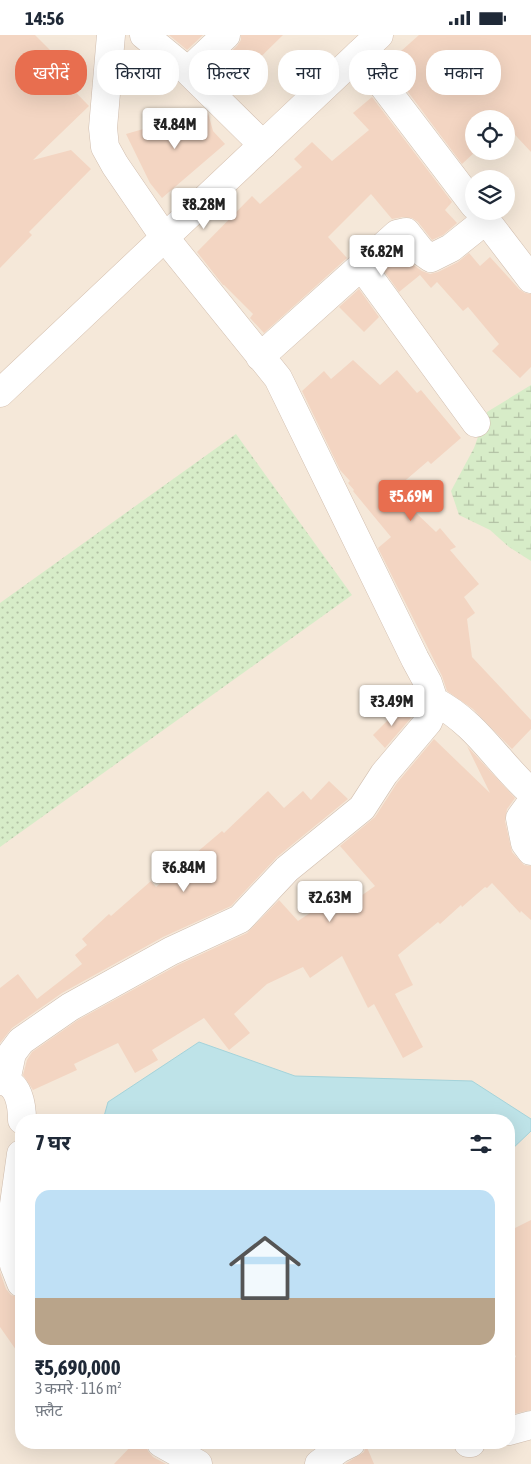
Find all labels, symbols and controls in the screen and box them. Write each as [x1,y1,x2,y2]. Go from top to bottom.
text: 14:56 [25,7,64,29]
chip: खरीदें [15,50,87,95]
chip: किराया [97,50,179,95]
chip: फ़िल्टर [189,50,268,95]
chip: नया [278,50,339,95]
chip: फ़्लैट [349,50,416,95]
chip: मकान [426,50,501,95]
pin: ₹4.84M [134,107,216,150]
map controls [465,110,515,220]
button: locate [465,110,515,160]
text: ₹4.84M [153,115,197,133]
button: layers [465,170,515,220]
pin: ₹8.28M [163,187,245,230]
text: ₹8.28M [182,195,226,213]
pin: ₹6.82M [341,235,423,277]
text: ₹6.82M [360,242,404,260]
pin: ₹5.69M [370,479,452,522]
text: ₹5.69M [389,487,433,505]
pin: ₹3.49M [351,685,433,727]
text: ₹3.49M [370,692,414,710]
pin: ₹6.84M [143,851,225,893]
text: ₹6.84M [162,858,206,876]
pin: ₹2.63M [289,881,371,923]
text: ₹2.63M [308,888,352,906]
text: 7 घर [35,1130,71,1154]
icon: filters [467,1130,495,1158]
icon: home [220,1223,310,1313]
text: ₹5,690,000 [35,1355,121,1379]
text: 3 कमरे · 116 m² [35,1379,122,1397]
text: फ़्लैट [35,1401,63,1419]

